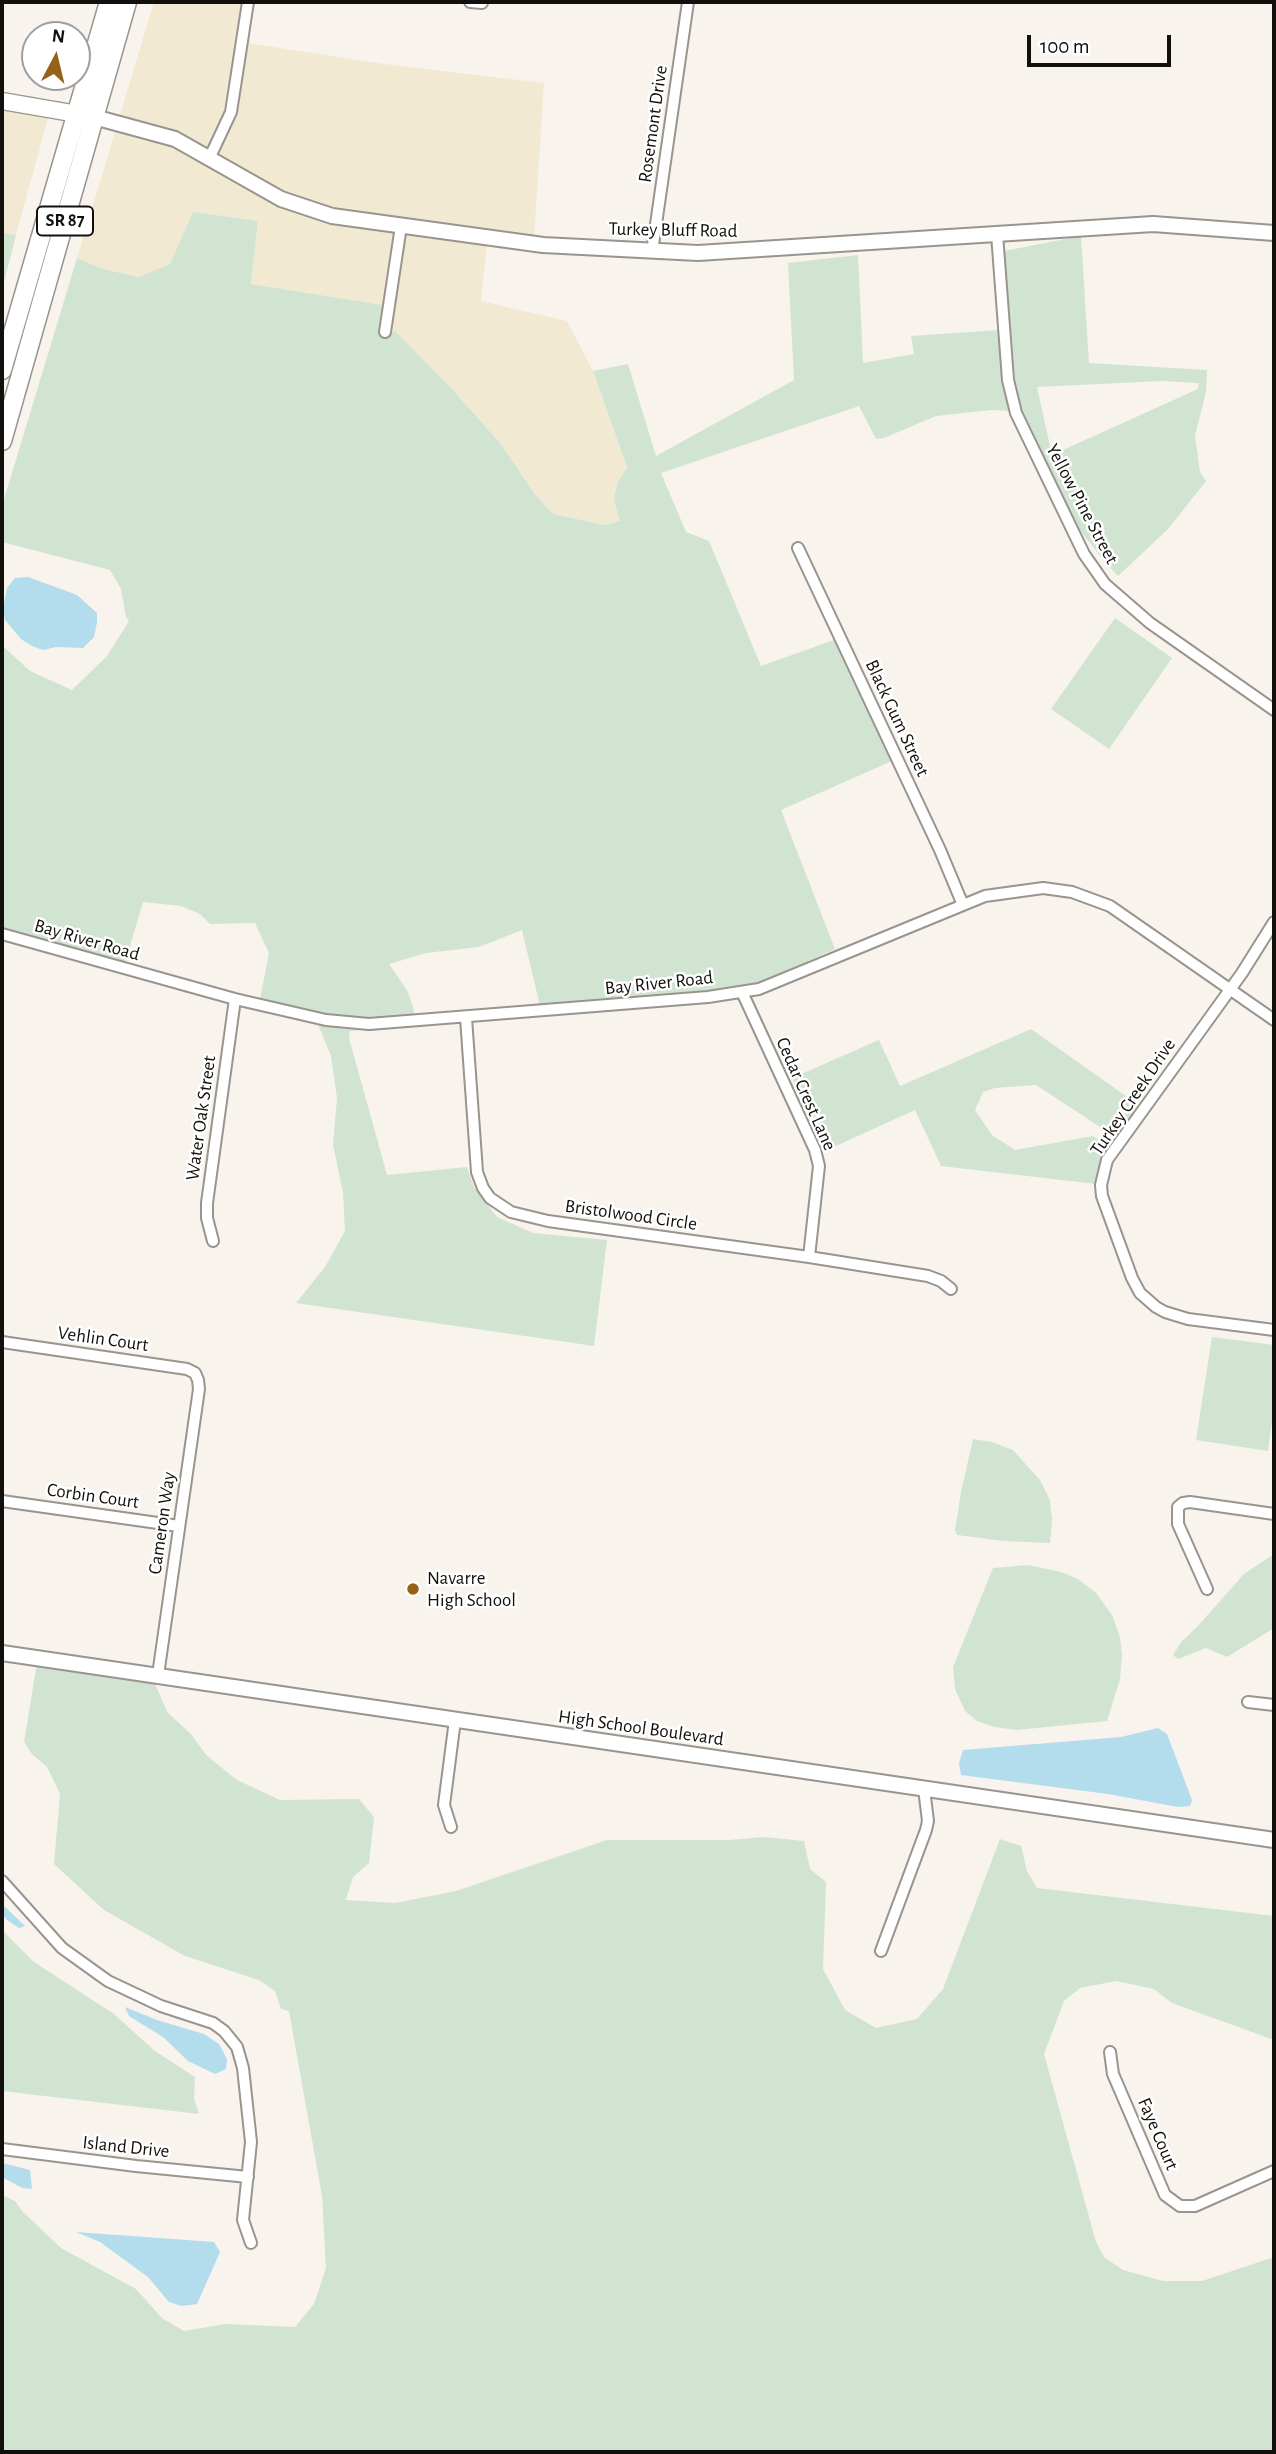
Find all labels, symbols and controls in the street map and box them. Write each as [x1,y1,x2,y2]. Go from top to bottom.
north arrow [21,21,91,91]
scale bar [1031,21,1174,65]
text: N [51,26,66,47]
text: 100 m [1040,36,1090,57]
street label: Rosemont Drive [634,64,672,184]
road number: SR 87 [37,206,93,236]
street label: Turkey Bluff Road [608,217,738,243]
street label: Yellow Pine Street [1041,440,1123,568]
street label: Black Gum Street [860,656,934,780]
street label: Bay River Road [32,914,142,966]
street label: Bay River Road [604,966,714,1000]
street label: Cedar Crest Lane [771,1034,841,1154]
street label: Turkey Creek Drive [1085,1034,1181,1160]
street label: Water Oak Street [181,1054,221,1182]
street label: Bristolwood Circle [564,1194,698,1236]
street label: Vehlin Court [56,1321,150,1357]
street label: Cameron Way [144,1470,180,1576]
street label: Corbin Court [46,1478,140,1514]
place label: Navarre High School [427,1567,516,1611]
marker: Navarre High School [405,1581,421,1597]
street label: High School Boulevard [557,1705,725,1751]
street label: Faye Court [1133,2094,1183,2174]
street label: Island Drive [81,2131,171,2163]

